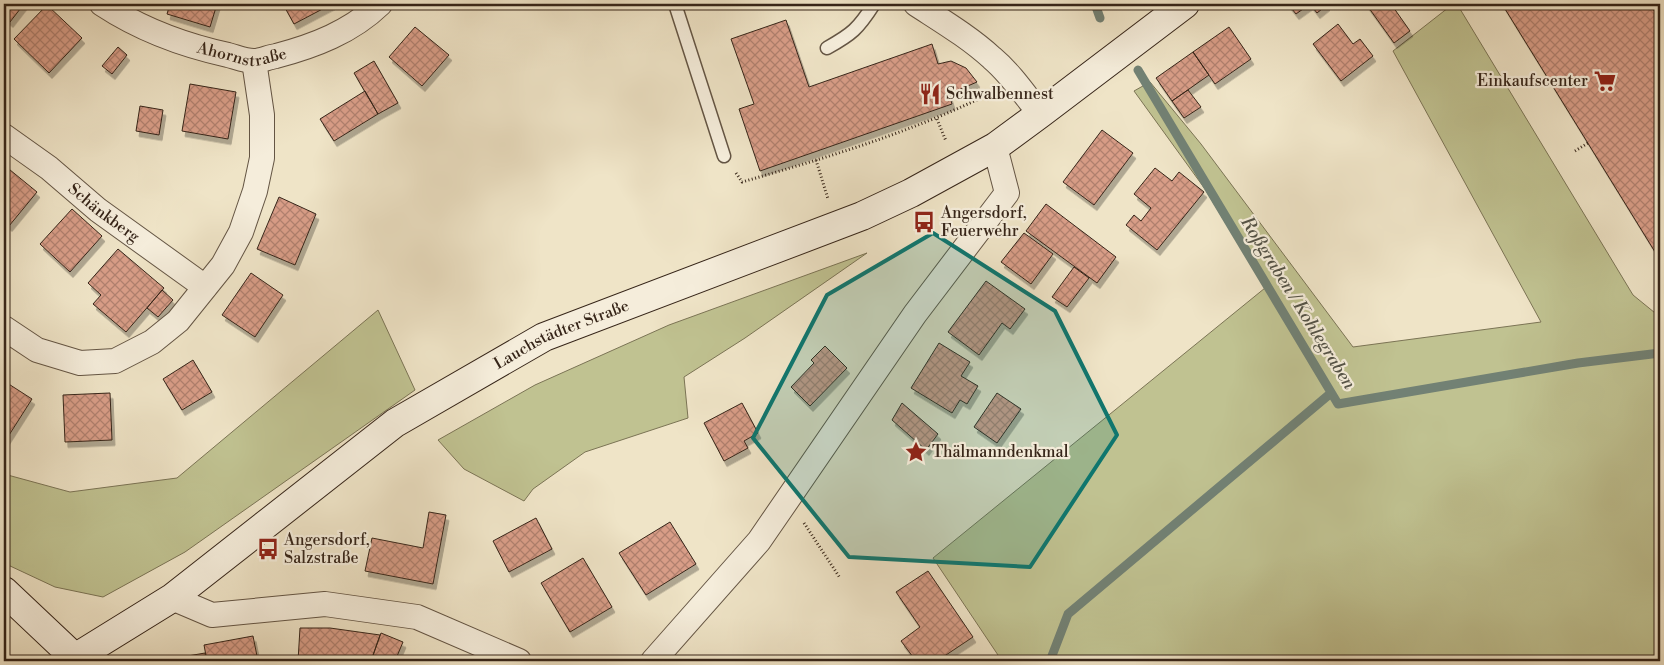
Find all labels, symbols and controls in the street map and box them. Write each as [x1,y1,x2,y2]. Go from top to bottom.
street label: Ahornstraße [194,37,289,71]
supermarket icon: Einkaufscenter [1592,68,1618,94]
place label: Einkaufscenter [1477,71,1588,91]
restaurant icon: Schwalbennest [917,81,943,107]
place label: Schwalbennest [946,84,1054,104]
street label: Schänkberg [64,179,144,247]
place label: Angersdorf, Feuerwehr [940,203,1027,241]
bus stop icon: Angersdorf, Feuerwehr [911,209,937,235]
water label: Roßgraben / Kohlegraben [1235,211,1361,395]
street label: Lauchstädter Straße [490,296,632,374]
place icon: Thälmanndenkmal [903,439,929,465]
place label: Thälmanndenkmal [932,442,1069,462]
place label: Angersdorf, Salzstraße [283,530,370,568]
bus stop icon: Angersdorf, Salzstraße [255,536,281,562]

